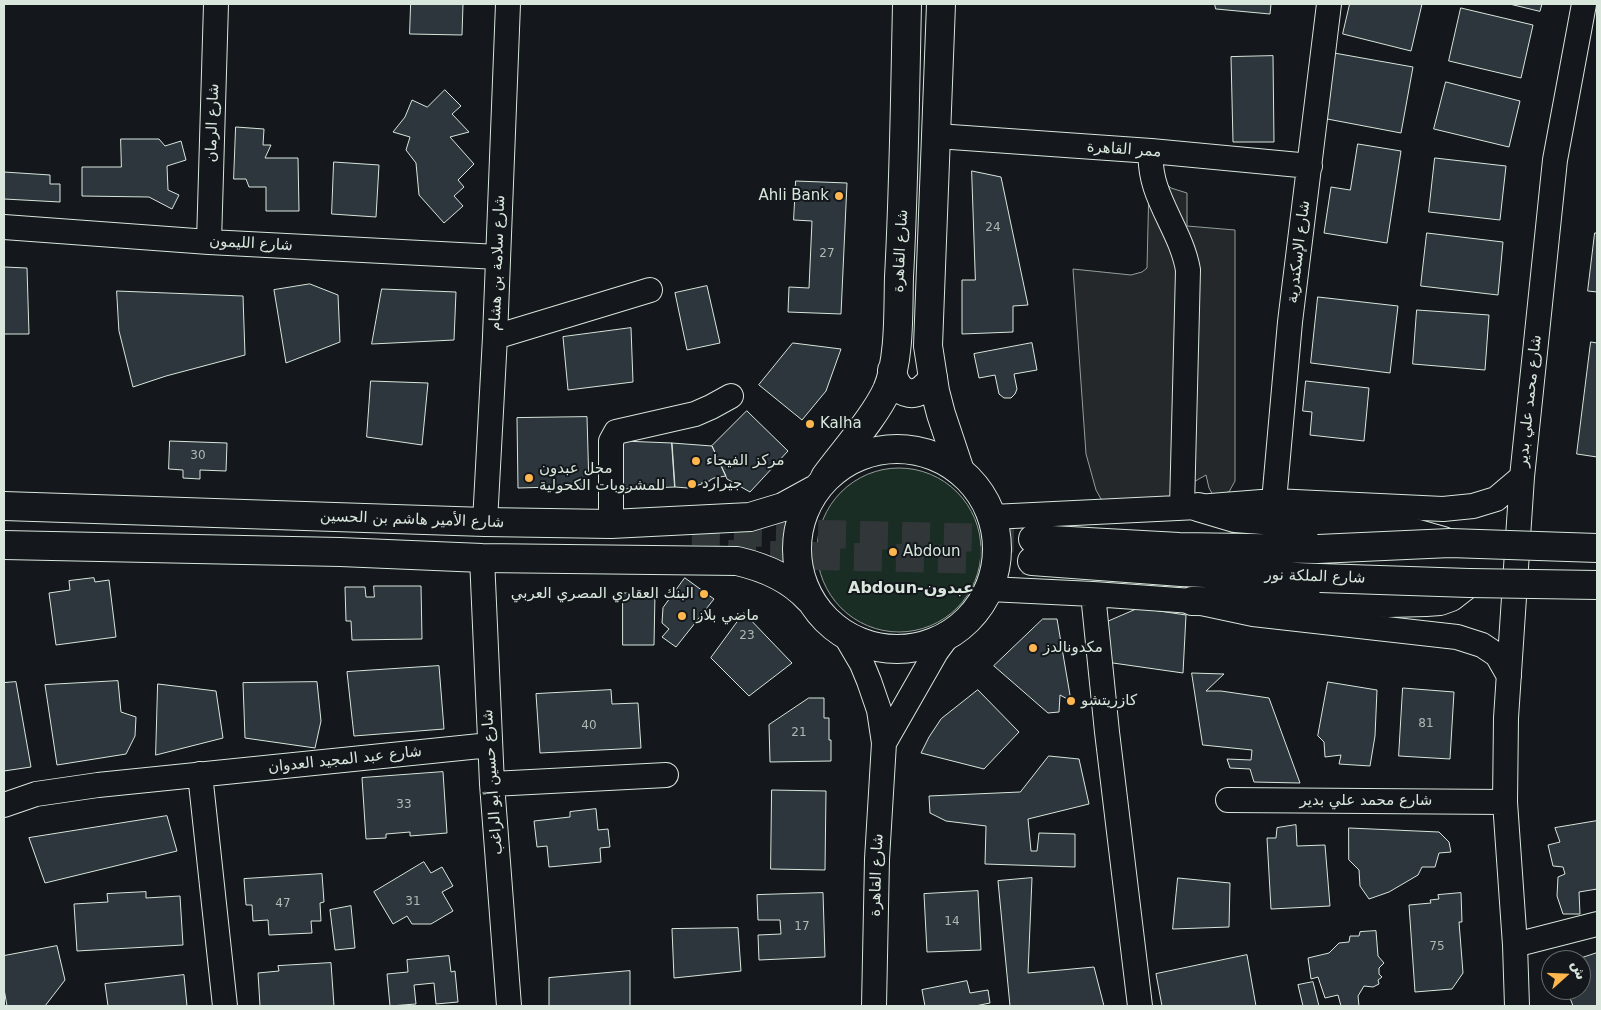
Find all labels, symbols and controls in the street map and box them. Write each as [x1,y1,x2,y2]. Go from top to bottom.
street label: شارع الرمان [203,83,223,163]
street label: ممر القاهرة [1086,138,1162,162]
place label: Ahli Bank [758,187,829,205]
marker: Ahli Bank [833,190,845,202]
street label: شارع سلامة بن هشام [487,195,509,331]
street label: شارع الإسكندرية [1284,200,1314,304]
street label: شارع القاهرة [890,209,912,293]
house number: 24 [985,221,1001,235]
street label: شارع الليمون [209,233,293,255]
house number: 27 [819,247,835,261]
street label: شارع محمد علي بدير [1514,334,1546,468]
place label: Kalha [820,415,862,433]
marker: Kalha [804,418,816,430]
house number: 30 [190,449,206,463]
place label: مركز الفيحاء [706,452,785,470]
marker: مركز الفيحاء [690,455,702,467]
place label: محل عبدون للمشروبات الكحولية [539,460,665,495]
marker: محل عبدون للمشروبات الكحولية [523,472,535,484]
place label: جيرارد [702,475,742,493]
marker: جيرارد [686,478,698,490]
street label: شارع الأمير هاشم بن الحسين [320,508,504,532]
place label: Abdoun [903,543,960,561]
marker: Abdoun [887,546,899,558]
street label: شارع الملكة نور [1264,566,1366,588]
district label: Abdoun-عبدون [848,579,974,599]
place label: البنك العقاري المصري العربي [511,585,694,603]
marker: البنك العقاري المصري العربي [698,588,710,600]
place label: ماضي بلازا [692,607,759,625]
marker: ماضي بلازا [676,610,688,622]
house number: 23 [739,629,755,643]
place label: مكدونالدز [1043,639,1103,657]
marker: مكدونالدز [1027,642,1039,654]
place label: كازريتشو [1081,692,1137,710]
marker: كازريتشو [1065,695,1077,707]
street label: شارع حسين أبو الراغب [479,709,507,855]
house number: 81 [1418,717,1434,731]
house number: 40 [581,719,597,733]
house number: 21 [791,726,807,740]
street label: شارع عبد المجيد العدوان [267,743,423,777]
street label: شارع محمد علي بدير [1300,792,1432,810]
house number: 33 [396,798,412,812]
street label: شارع القاهرة [867,833,887,917]
house number: 31 [405,895,421,909]
house number: 47 [275,897,291,911]
house number: 14 [944,915,960,929]
house number: 17 [794,920,810,934]
house number: 75 [1429,940,1445,954]
north arrow [1541,950,1591,1000]
text: ش [1568,958,1590,982]

